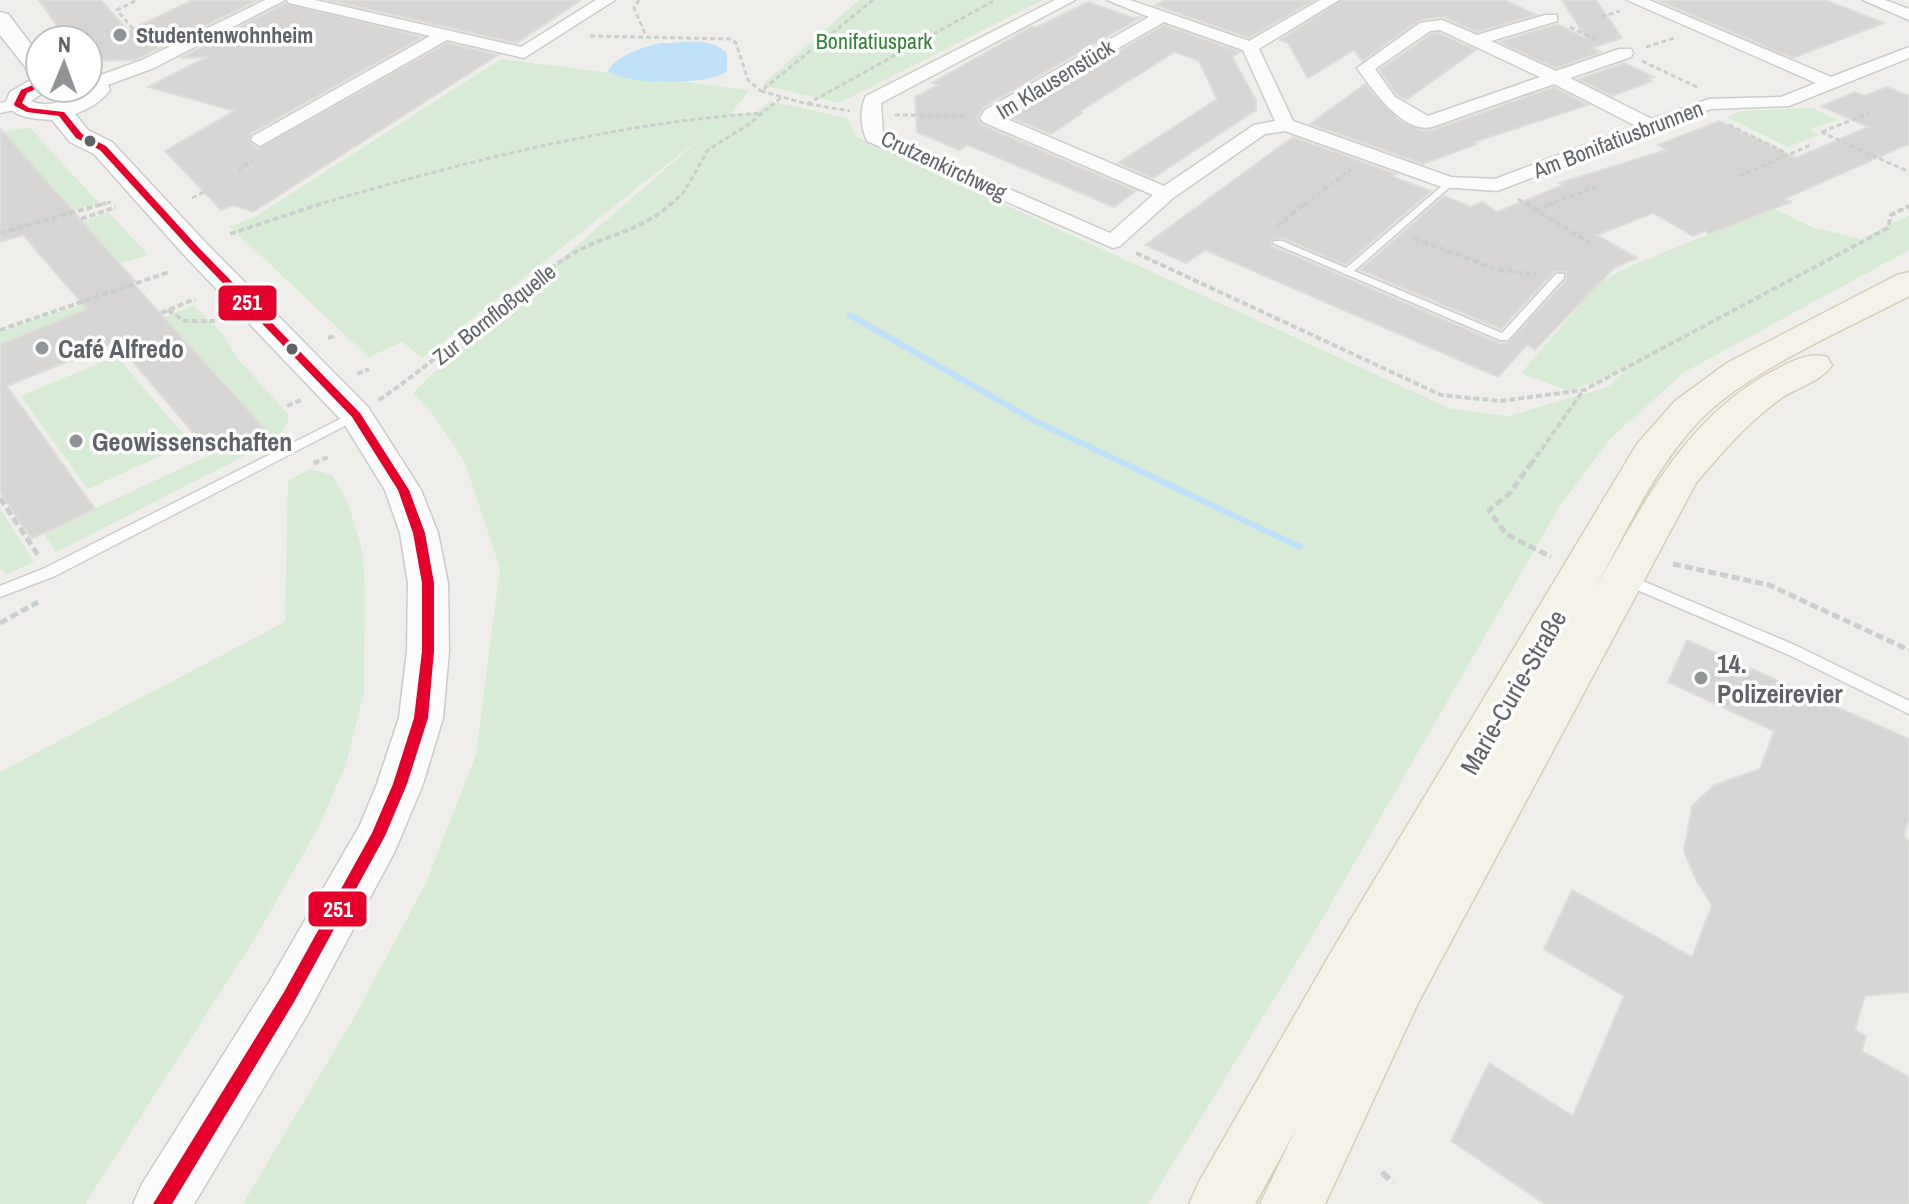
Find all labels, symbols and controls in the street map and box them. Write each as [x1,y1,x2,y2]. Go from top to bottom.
place label: Studentenwohnheim [136,20,313,50]
north arrow [24,24,104,104]
marker: Studentenwohnheim [111,26,129,44]
park label: Bonifatiuspark [816,26,933,56]
text: N [58,29,71,59]
street label: Im Klausenstück [991,32,1120,126]
street label: Am Bonifatiusbrunnen [1528,93,1707,186]
street label: Crutzenkirchweg [876,123,1012,207]
unlabelled marker [82,133,98,149]
street label: Zur Bornfloßquelle [426,257,562,371]
line badge: 251 [217,284,278,322]
text: 251 [232,287,263,317]
place label: Café Alfredo [58,331,184,366]
marker: Café Alfredo [33,339,51,357]
unlabelled marker [284,341,300,357]
place label: Geowissenschaften [92,424,292,459]
marker: Geowissenschaften [67,432,85,450]
street label: Marie-Curie-Straße [1452,603,1574,781]
place label: 14. Polizeirevier [1717,646,1843,711]
marker: 14. Polizeirevier [1692,669,1710,687]
line badge: 251 [307,890,368,928]
text: 251 [323,894,354,924]

